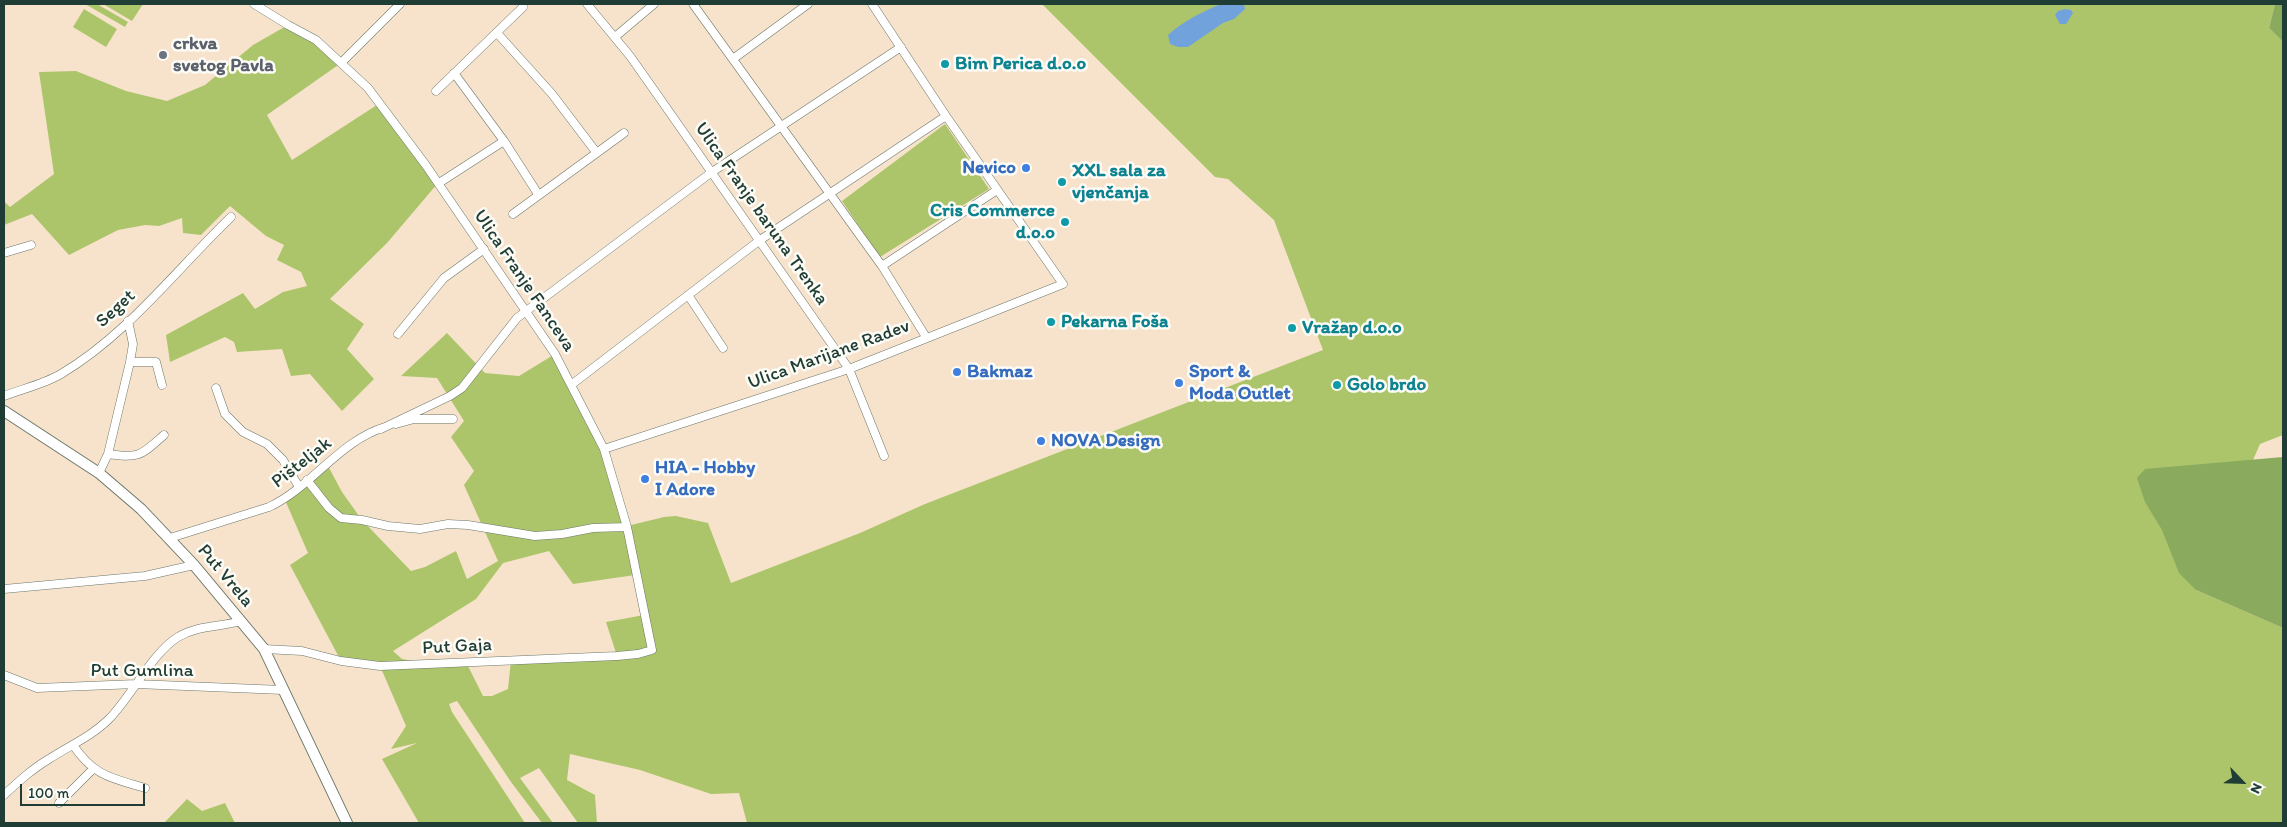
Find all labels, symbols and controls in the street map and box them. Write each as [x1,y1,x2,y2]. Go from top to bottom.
place label: crkva svetog Pavla [173,33,274,77]
marker: crkva svetog Pavla [157,49,169,61]
place label: Bim Perica d.o.o [955,53,1086,75]
marker: Bim Perica d.o.o [939,58,951,70]
street label: Ulica Franje baruna Trenka [689,118,833,310]
place label: Nevico [962,157,1016,179]
place label: XXL sala za vjenčanja [1072,160,1166,204]
marker: Nevico [1020,162,1032,174]
marker: XXL sala za vjenčanja [1056,176,1068,188]
place label: Cris Commerce d.o.o [930,200,1055,244]
street label: Ulica Franje Fanceva [468,206,580,356]
marker: Cris Commerce d.o.o [1059,216,1071,228]
street label: Seget [92,285,140,333]
place label: Pekarna Foša [1061,311,1168,333]
street label: Ulica Marijane Radev [745,315,913,395]
marker: Pekarna Foša [1045,316,1057,328]
place label: Vražap d.o.o [1302,317,1402,339]
marker: Vražap d.o.o [1286,322,1298,334]
place label: Bakmaz [967,361,1032,383]
place label: Sport & Moda Outlet [1189,361,1291,405]
marker: Bakmaz [951,366,963,378]
place label: Golo brdo [1347,374,1426,396]
marker: Sport & Moda Outlet [1173,377,1185,389]
marker: Golo brdo [1331,379,1343,391]
place label: NOVA Design [1051,430,1161,452]
street label: Pišteljak [267,432,337,494]
marker: NOVA Design [1035,435,1047,447]
place label: HIA - Hobby I Adore [655,457,755,501]
marker: HIA - Hobby I Adore [639,473,651,485]
street label: Put Vrela [192,540,258,612]
street label: Put Gaja [422,634,492,660]
street label: Put Gumlina [90,660,194,682]
north arrow [2217,757,2267,807]
scale bar [22,774,148,806]
text: N [2246,781,2266,796]
text: 100 m [28,784,69,802]

